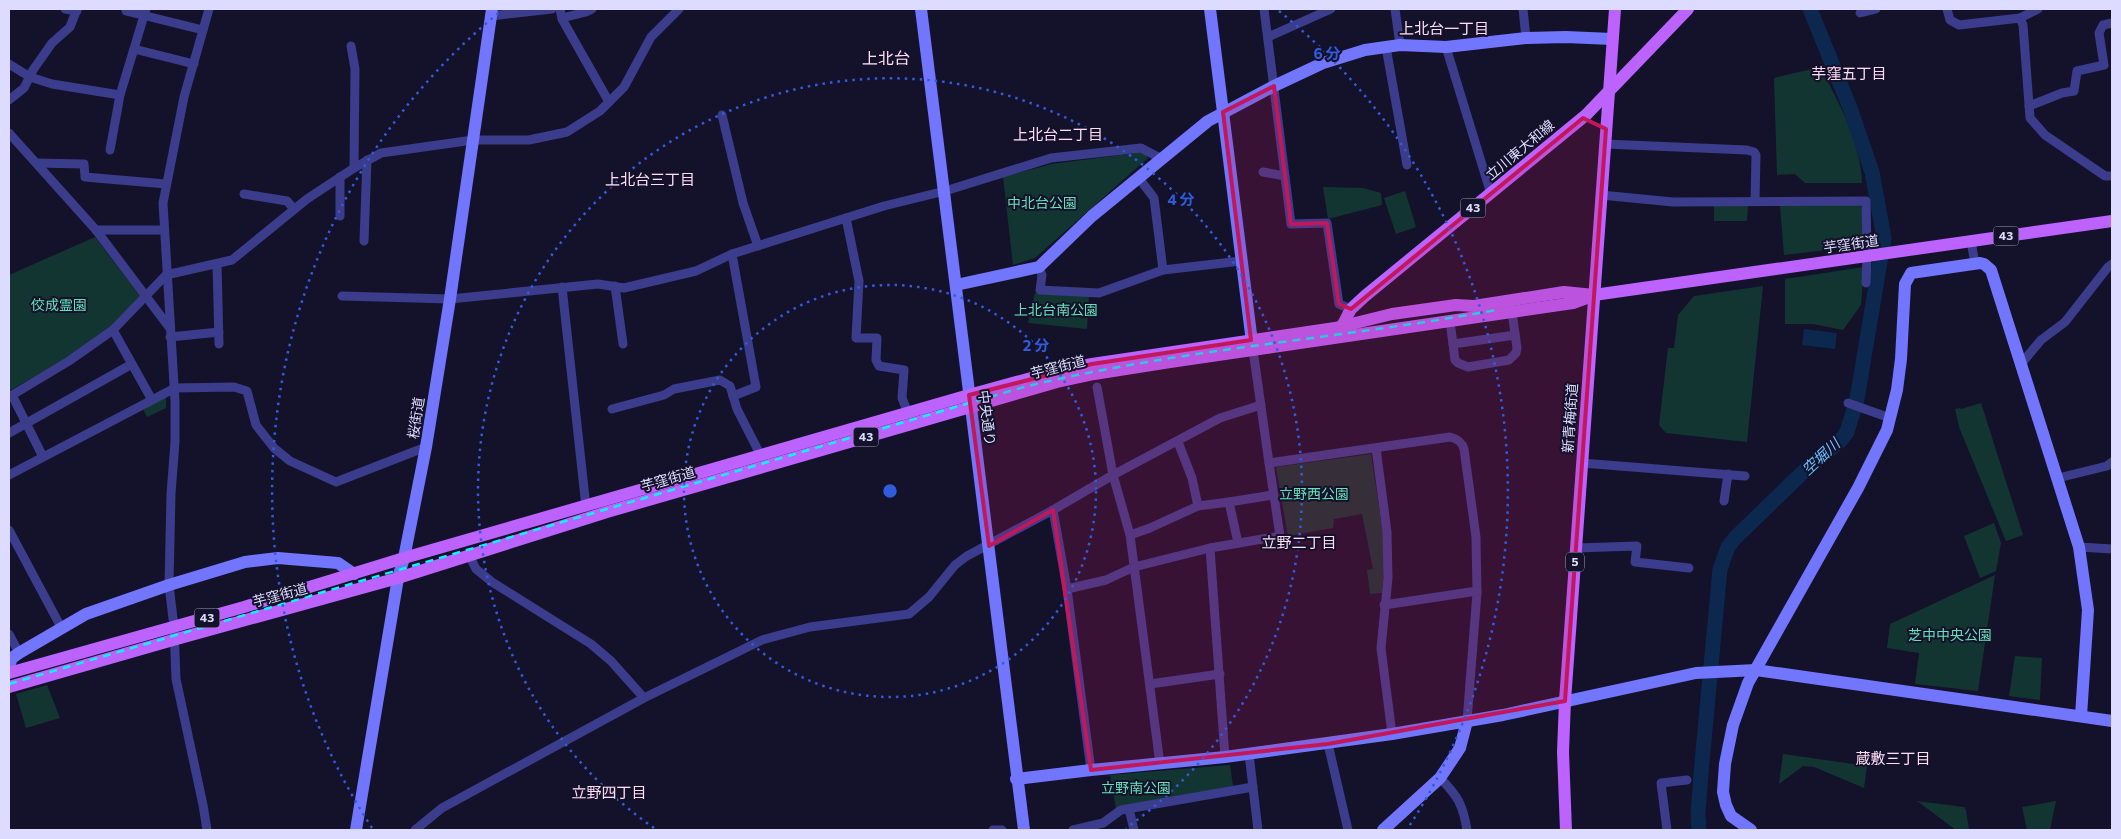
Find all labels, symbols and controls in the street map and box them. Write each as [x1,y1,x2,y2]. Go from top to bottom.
district label: 上北台一丁目 [1399,19,1489,37]
text: 6 分 [1313,44,1341,62]
district label: 上北台 [862,48,910,67]
district label: 芋窪五丁目 [1811,64,1887,82]
street label: 立川東大和線 [1482,116,1557,183]
district label: 上北台二丁目 [1013,125,1103,143]
district label: 上北台三丁目 [605,170,695,188]
text: 4 分 [1167,190,1195,208]
park label: 中北台公園 [1007,194,1077,211]
road number: 43 [1460,198,1486,218]
road number: 43 [1994,227,2018,246]
street label: 芋窪街道 [1822,231,1880,256]
park label: 佼成霊園 [31,296,87,313]
park label: 上北台南公園 [1014,301,1098,318]
text: 2 分 [1023,336,1049,354]
street label: 芋窪街道 [1029,351,1087,382]
street label: 新青梅街道 [1559,382,1580,453]
street label: 中央通り [976,389,999,447]
street label: 桜街道 [404,396,427,440]
road number: 43 [854,428,878,447]
water label: 空堀川 [1798,433,1844,478]
street label: 芋窪街道 [639,463,697,494]
centre of rings [881,482,899,500]
park label: 立野西公園 [1279,485,1349,502]
district label: 立野二丁目 [1261,533,1337,551]
road number: 5 [1566,552,1584,572]
street label: 芋窪街道 [251,579,309,610]
road number: 43 [194,608,220,628]
park label: 芝中中央公園 [1908,626,1992,643]
district label: 蔵敷三丁目 [1855,749,1931,767]
park label: 立野南公園 [1101,779,1171,796]
district label: 立野四丁目 [571,783,647,801]

